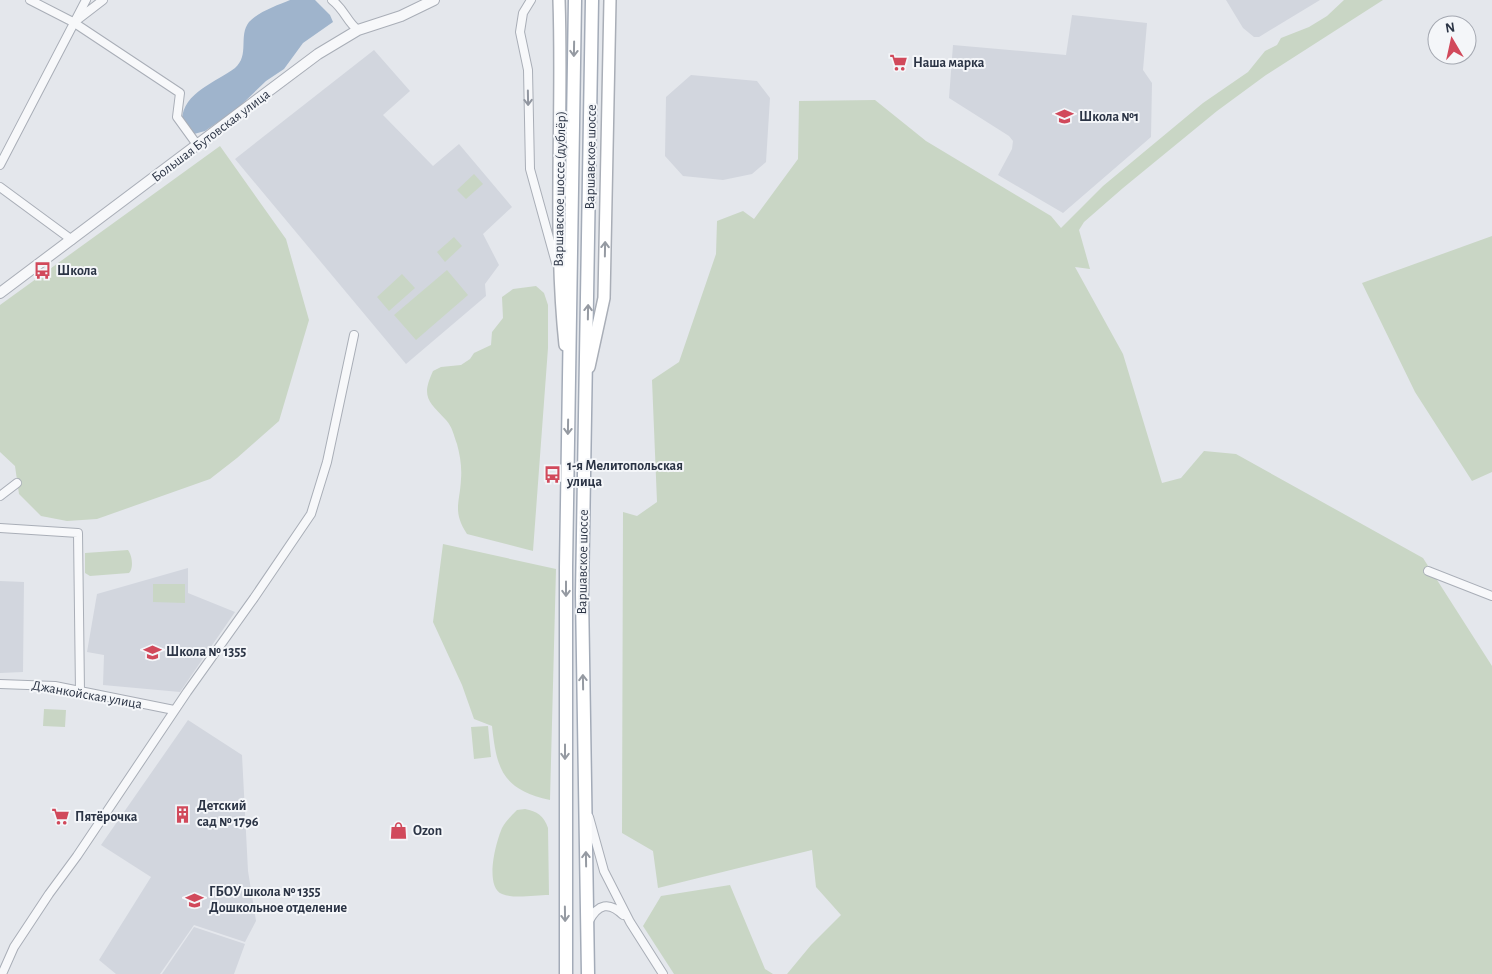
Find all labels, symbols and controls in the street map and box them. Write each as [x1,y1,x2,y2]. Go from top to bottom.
north arrow [1427,15,1477,65]
text: N [1444,20,1456,36]
one-way arrow [569,40,579,56]
supermarket icon: Наша марка [889,53,909,73]
place label: Наша марка [913,56,985,70]
street label: Большая Бутовская улица [149,87,273,185]
one-way arrow [523,90,533,106]
street label: Варшавское шоссе [583,104,599,210]
school or university icon: Школа №1 [1055,107,1075,127]
place label: Школа №1 [1079,110,1139,124]
street label: Варшавское шоссе (дублёр) [552,111,568,267]
one-way arrow [600,241,610,258]
bus stop icon: Школа [33,261,53,281]
place label: Школа [57,264,98,278]
one-way arrow [583,304,593,320]
one-way arrow [563,418,573,435]
place label: 1-я Мелитопольская улица [566,459,683,489]
bus stop icon: 1-я Мелитопольская улица [543,464,563,484]
street label: Варшавское шоссе [575,509,591,615]
one-way arrow [561,581,571,597]
school or university icon: Школа № 1355 [142,642,162,662]
place label: Школа № 1355 [166,645,246,659]
one-way arrow [579,674,588,690]
street label: Джанкойская улица [31,678,144,712]
one-way arrow [560,744,570,760]
place label: Детский сад № 1796 [197,799,259,829]
building icon: Детский сад № 1796 [173,804,193,824]
supermarket icon: Пятёрочка [51,807,71,827]
place label: Пятёрочка [75,810,138,824]
shop icon: Ozon [389,821,409,841]
place label: Ozon [413,824,442,838]
one-way arrow [581,852,591,868]
place label: ГБОУ школа № 1355 Дошкольное отделение [209,885,348,915]
school or university icon: ГБОУ школа № 1355 Дошкольное отделение [185,890,205,910]
one-way arrow [560,906,570,922]

